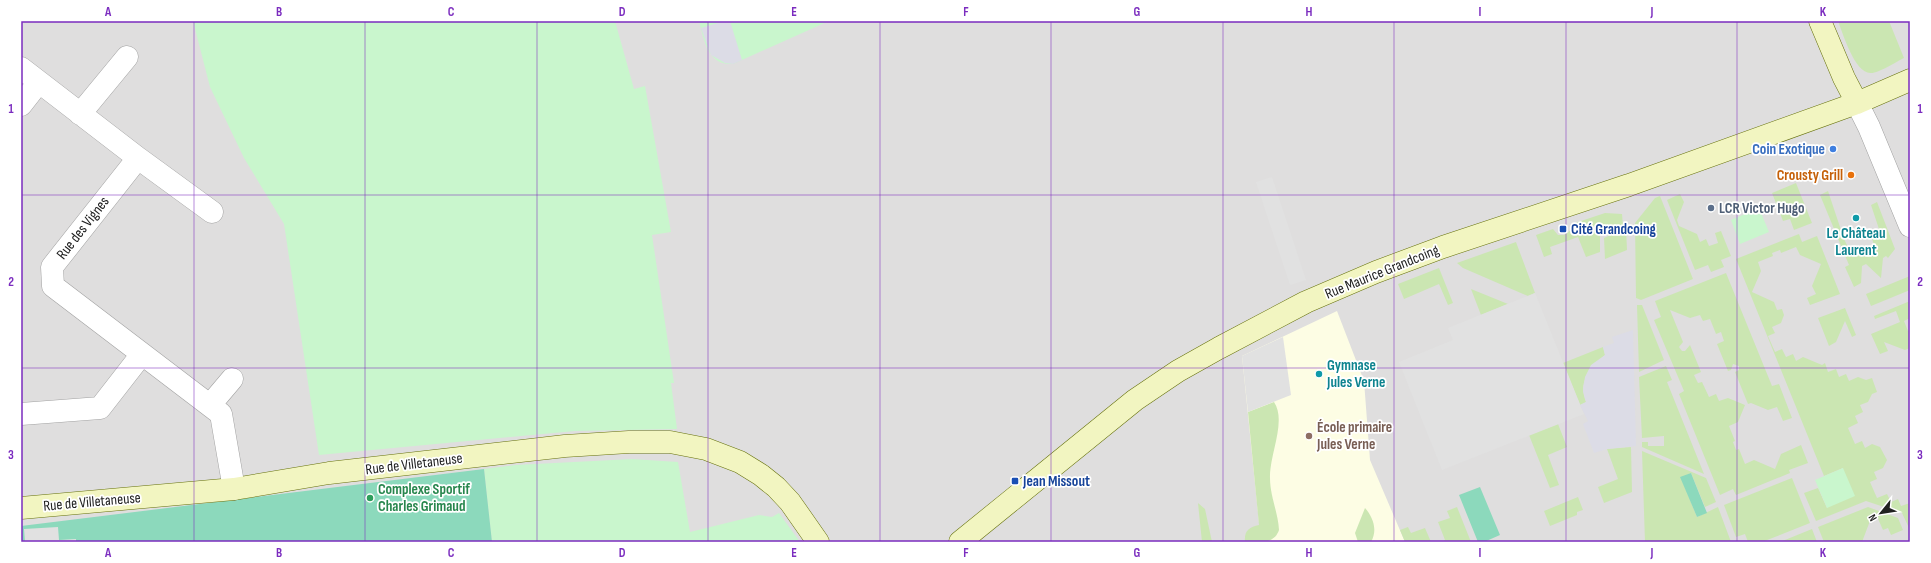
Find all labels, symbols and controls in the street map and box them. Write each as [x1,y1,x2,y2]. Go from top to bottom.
text: A [104,4,112,20]
text: B [276,4,282,20]
text: C [448,4,455,20]
text: D [619,4,626,20]
text: E [791,4,797,20]
text: F [963,4,969,20]
text: G [1134,4,1141,20]
text: H [1306,4,1313,20]
text: I [1479,4,1482,20]
text: J [1650,4,1654,20]
text: K [1820,4,1827,20]
text: 1 [8,101,14,117]
text: 1 [1917,101,1923,117]
place label: Coin Exotique [1752,140,1825,159]
marker: Coin Exotique [1828,144,1838,154]
place label: Crousty Grill [1777,166,1843,185]
marker: Crousty Grill [1846,170,1856,180]
street label: Rue des Vignes [52,193,114,263]
place label: LCR Victor Hugo [1719,199,1804,218]
marker: LCR Victor Hugo [1706,203,1716,213]
marker: Le Château Laurent [1851,213,1861,223]
place label: Cité Grandcoing [1571,220,1657,239]
marker: Cité Grandcoing [1558,224,1568,234]
place label: Le Château Laurent [1826,224,1886,260]
street label: Rue Maurice Grandcoing [1322,240,1442,304]
text: 2 [8,274,14,290]
text: 2 [1917,274,1923,290]
place label: Gymnase Jules Verne [1326,356,1385,392]
marker: Gymnase Jules Verne [1314,369,1324,379]
place label: École primaire Jules Verne [1316,418,1392,454]
marker: École primaire Jules Verne [1304,431,1314,441]
text: 3 [8,447,14,463]
text: 3 [1917,447,1923,463]
street label: Rue de Villetaneuse [364,449,464,479]
place label: Jean Missout [1022,472,1090,491]
marker: Jean Missout [1010,476,1020,486]
place label: Complexe Sportif Charles Grimaud [378,480,470,516]
street label: Rue de Villetaneuse [42,488,142,516]
marker: Complexe Sportif Charles Grimaud [365,493,375,503]
north arrow [1861,493,1901,533]
text: N [1866,512,1880,524]
text: A [104,545,112,561]
text: B [276,545,282,561]
text: C [448,545,455,561]
text: D [619,545,626,561]
text: E [791,545,797,561]
text: F [963,545,969,561]
text: G [1134,545,1141,561]
text: H [1306,545,1313,561]
text: I [1479,545,1482,561]
text: J [1650,545,1654,561]
text: K [1820,545,1827,561]

